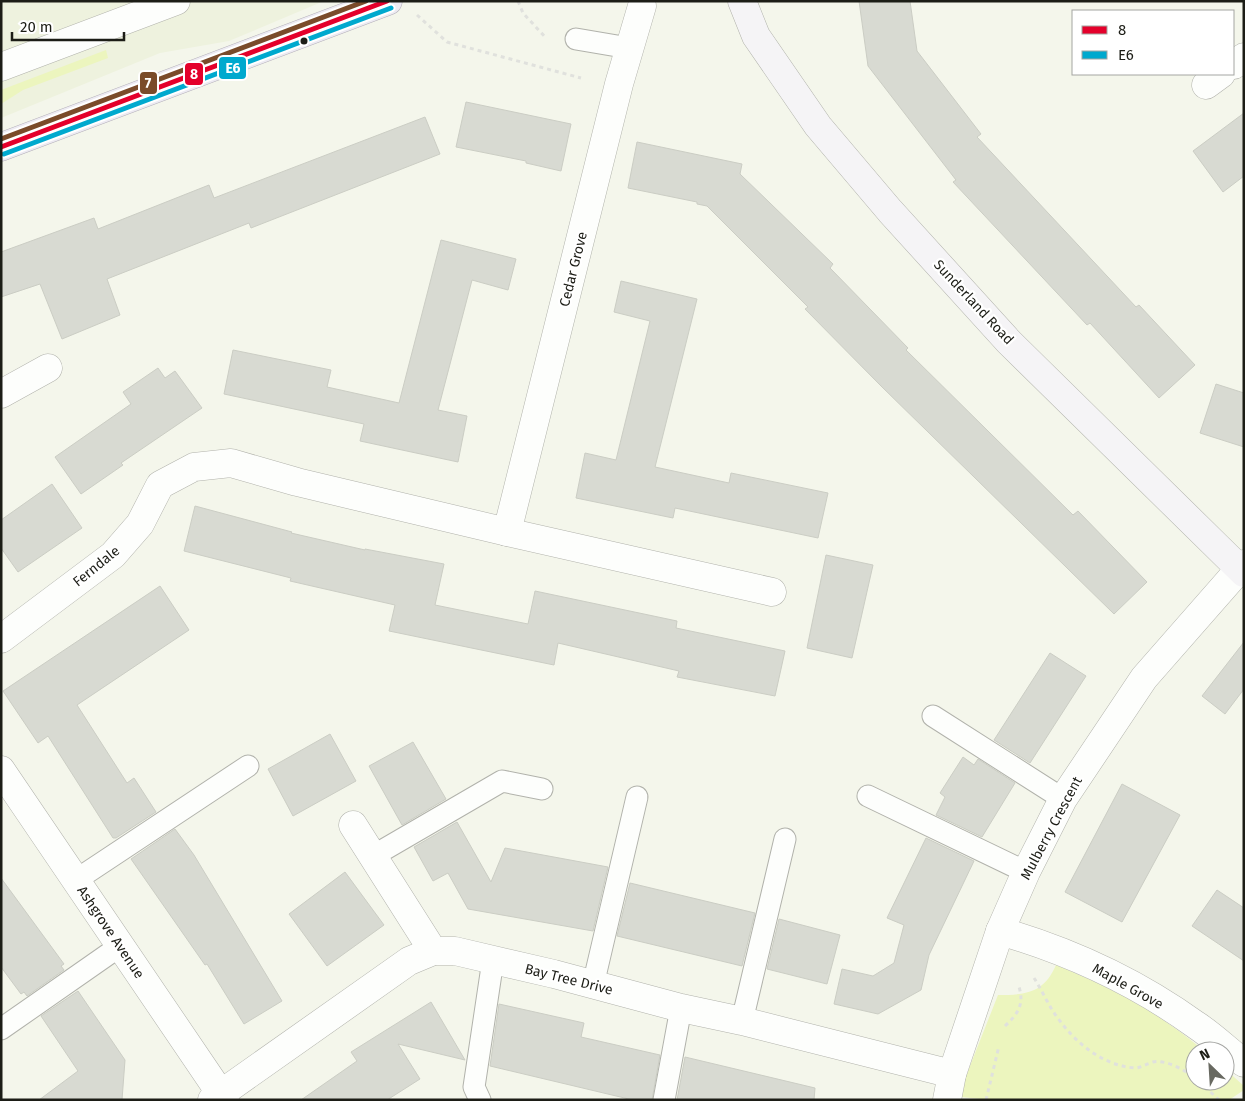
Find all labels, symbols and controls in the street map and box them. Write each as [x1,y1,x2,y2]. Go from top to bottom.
scale bar [12,10,125,42]
legend [1072,10,1235,75]
text: 20 m [20,18,53,36]
text: 8 [1118,21,1126,39]
unlabelled marker [299,36,309,46]
text: E6 [1118,46,1134,64]
line badge: E6 [218,56,247,80]
text: E6 [225,60,241,77]
line badge: 8 [184,62,204,86]
text: 8 [190,66,198,83]
line badge: 7 [139,71,158,95]
text: 7 [145,75,152,92]
street label: Cedar Grove [556,230,591,308]
street label: Sunderland Road [930,256,1017,348]
street label: Ferndale [70,542,123,590]
street label: Mulberry Crescent [1017,773,1086,883]
street label: Ashgrove Avenue [73,883,148,982]
street label: Bay Tree Drive [523,960,615,999]
street label: Maple Grove [1089,960,1166,1013]
north arrow [1185,1041,1235,1091]
text: N [1197,1045,1213,1064]

